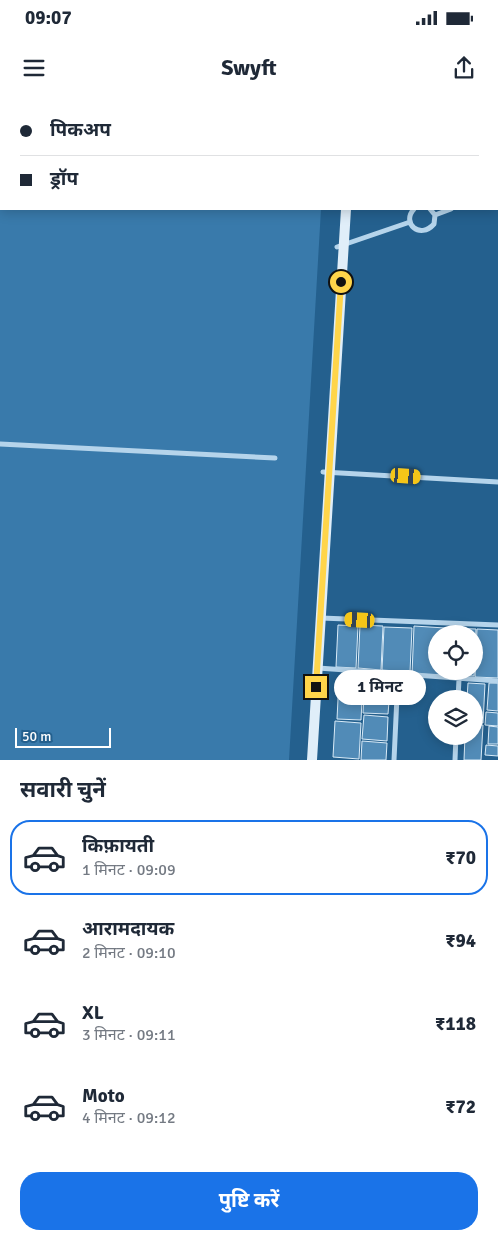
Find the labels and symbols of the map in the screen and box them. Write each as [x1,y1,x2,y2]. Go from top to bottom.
route start [330,271,352,293]
car [390,467,421,485]
car [344,612,375,628]
callout: 1 मिनट [334,670,426,704]
route end [305,676,327,698]
scale bar [15,725,111,748]

